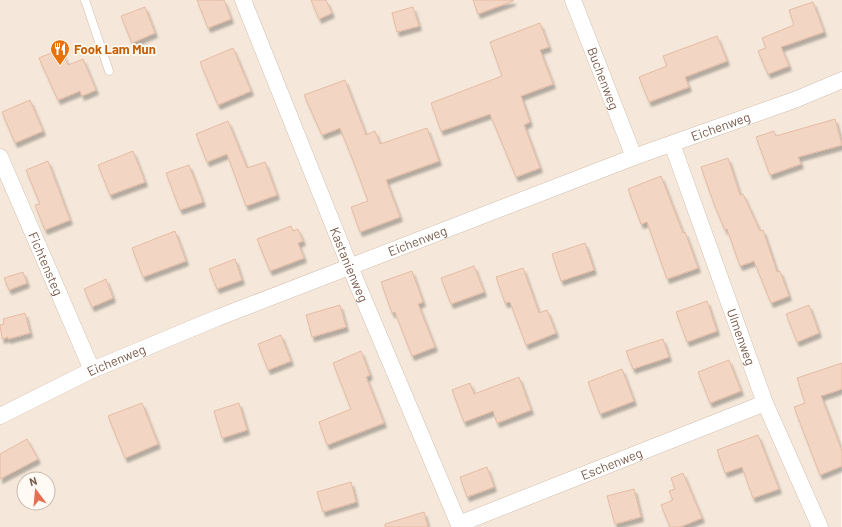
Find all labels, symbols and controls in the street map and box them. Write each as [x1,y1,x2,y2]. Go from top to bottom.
restaurant icon: Fook Lam Mun [49,38,71,66]
place label: Fook Lam Mun [74,41,156,57]
street label: Buchenweg [584,45,623,112]
street label: Eichenweg [689,108,752,144]
street label: Eichenweg [386,222,449,259]
street label: Kastanienweg [327,225,372,304]
street label: Fichtensteg [25,229,67,298]
street label: Ulmenweg [724,306,759,367]
street label: Eichenweg [84,341,148,379]
street label: Eschenweg [578,444,645,483]
north arrow [16,471,56,511]
text: N [28,474,38,488]

